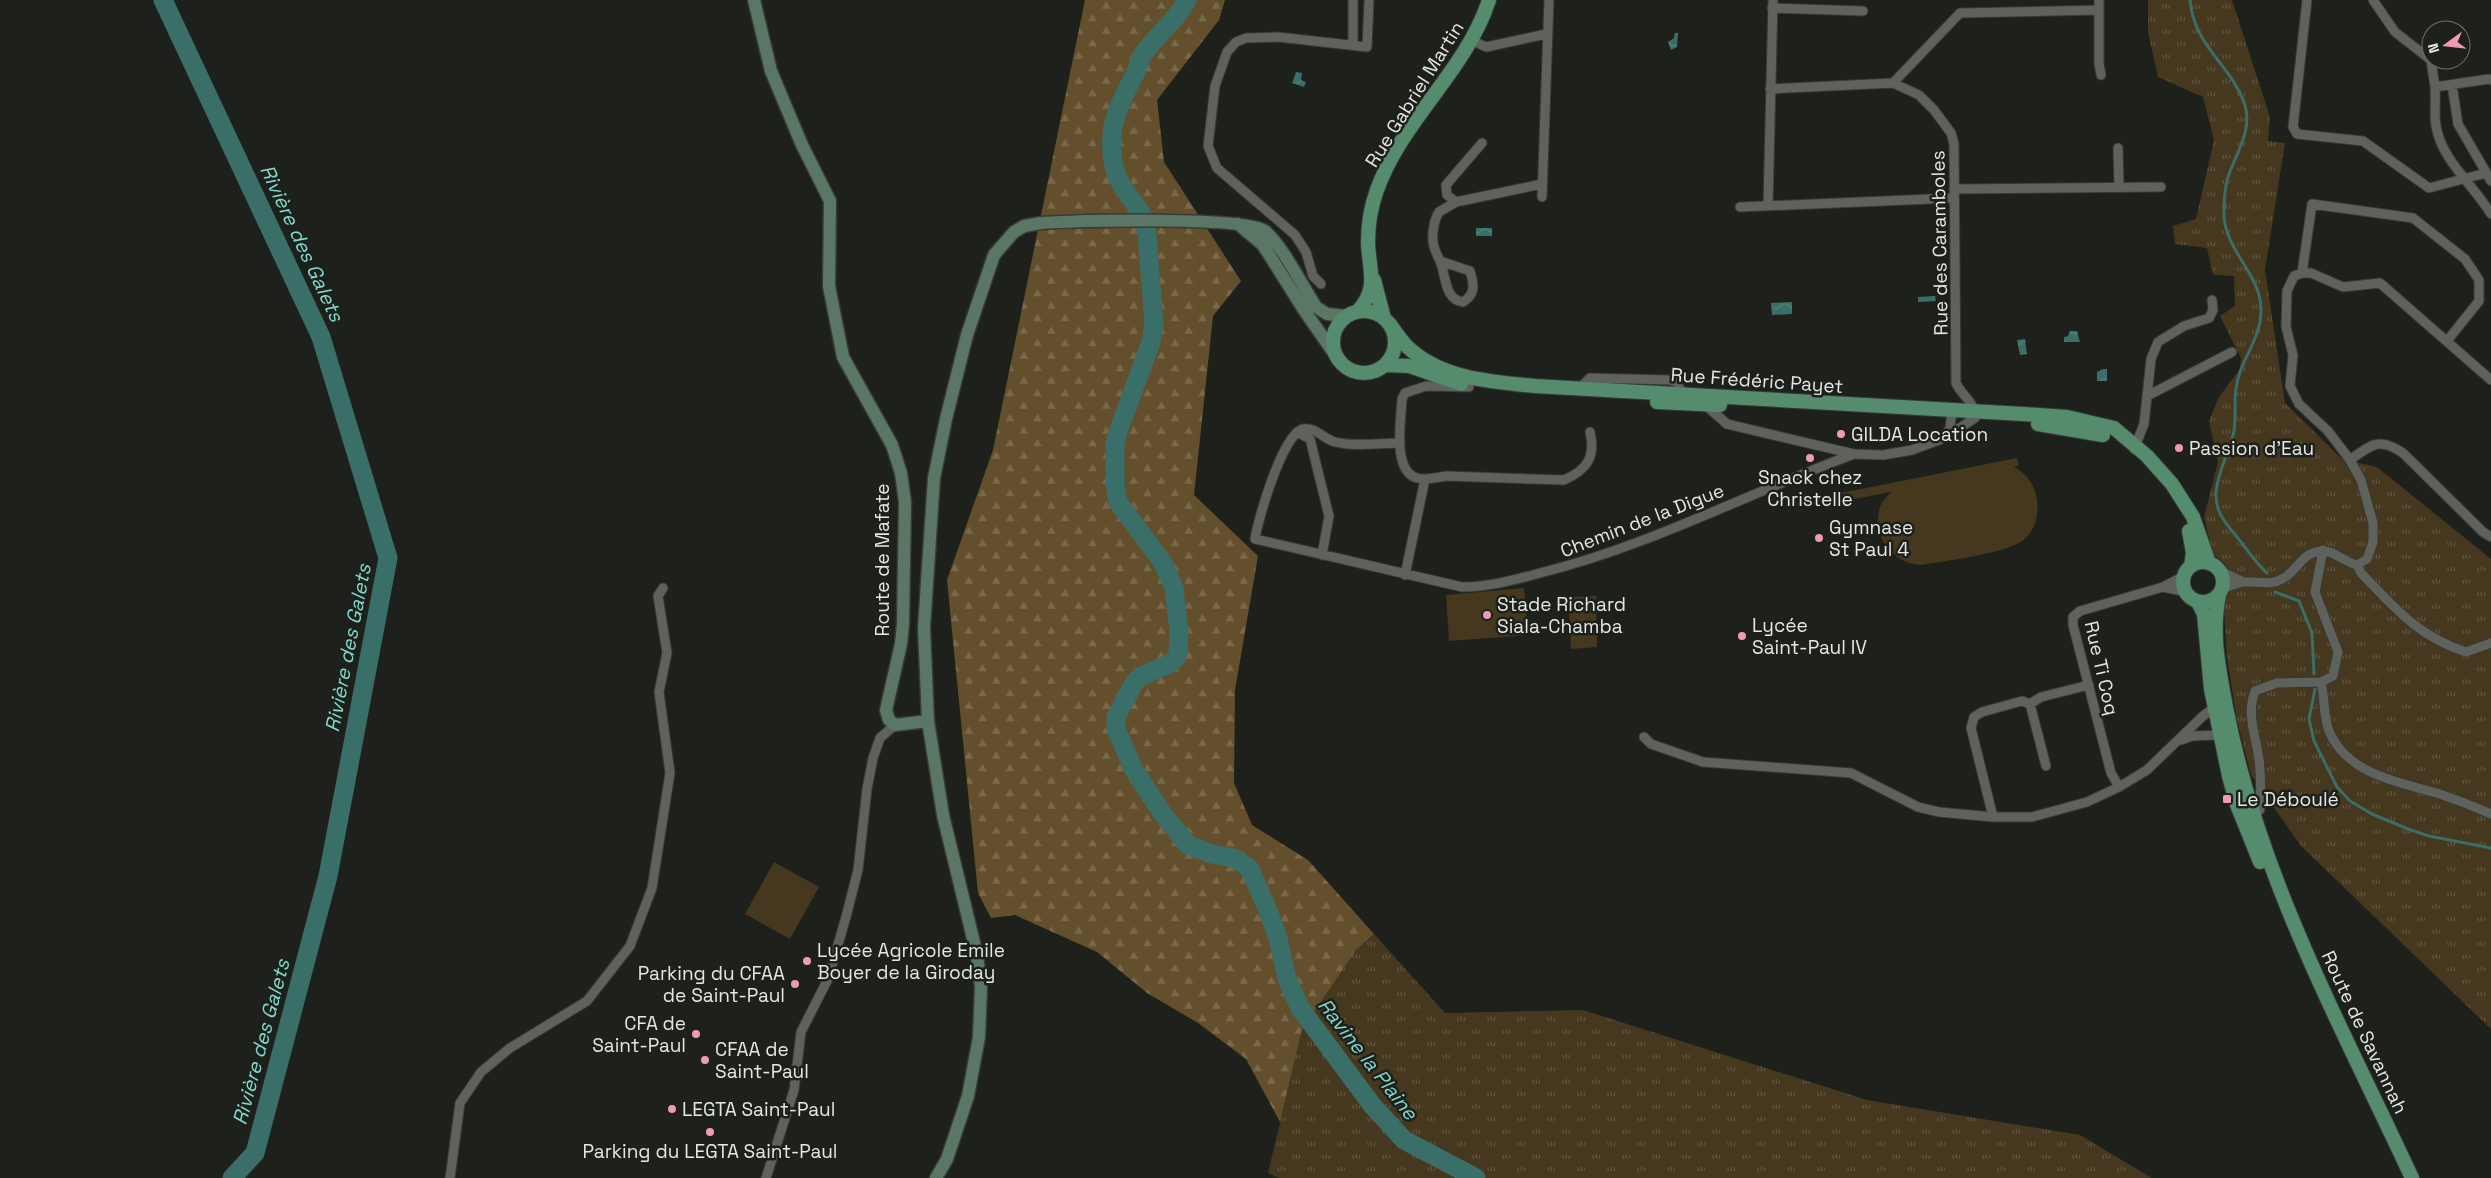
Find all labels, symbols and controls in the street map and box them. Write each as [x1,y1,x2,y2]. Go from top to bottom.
street label: Rue Gabriel Martin [1359,17,1469,172]
north arrow [2421,20,2471,70]
text: N [2424,41,2443,55]
street label: Rue des Caramboles [1925,150,1954,336]
water label: Rivière des Galets [254,160,350,327]
street label: Rue Frédéric Payet [1670,362,1844,399]
place label: GILDA Location [1851,422,1988,447]
marker: GILDA Location [1835,428,1847,440]
place label: Passion d'Eau [2189,436,2314,461]
marker: Passion d'Eau [2173,442,2185,454]
marker: Snack chez Christelle [1804,452,1816,464]
place label: Snack chez Christelle [1758,465,1862,512]
street label: Chemin de la Digue [1557,478,1728,563]
street label: Route de Mafate [870,483,895,637]
place label: Gymnase St Paul 4 [1829,515,1913,562]
marker: Gymnase St Paul 4 [1813,532,1825,544]
water label: Rivière des Galets [319,560,377,734]
place label: Stade Richard Siala-Chamba [1497,592,1626,639]
marker: Stade Richard Siala-Chamba [1481,609,1493,621]
place label: Lycée Saint-Paul IV [1752,613,1867,660]
street label: Rue Ti Coq [2079,619,2124,718]
marker: Lycée Saint-Paul IV [1736,630,1748,642]
place label: Le Déboulé [2237,787,2339,812]
marker: Le Déboulé [2221,793,2233,805]
place label: Lycée Agricole Emile Boyer de la Giroday [817,938,1005,985]
street label: Route de Savannah [2316,947,2413,1118]
water label: Rivière des Galets [226,955,296,1128]
marker: Lycée Agricole Emile Boyer de la Giroday [801,955,813,967]
place label: Parking du CFAA de Saint-Paul [638,961,785,1008]
marker: Parking du CFAA de Saint-Paul [789,978,801,990]
water label: Ravine la Plaine [1312,993,1424,1126]
place label: CFA de Saint-Paul [592,1011,686,1058]
marker: CFA de Saint-Paul [690,1028,702,1040]
place label: CFAA de Saint-Paul [715,1037,809,1084]
marker: CFAA de Saint-Paul [699,1054,711,1066]
place label: LEGTA Saint-Paul [682,1097,835,1122]
marker: LEGTA Saint-Paul [666,1103,678,1115]
marker: Parking du LEGTA Saint-Paul [704,1126,716,1138]
place label: Parking du LEGTA Saint-Paul [583,1139,837,1164]

